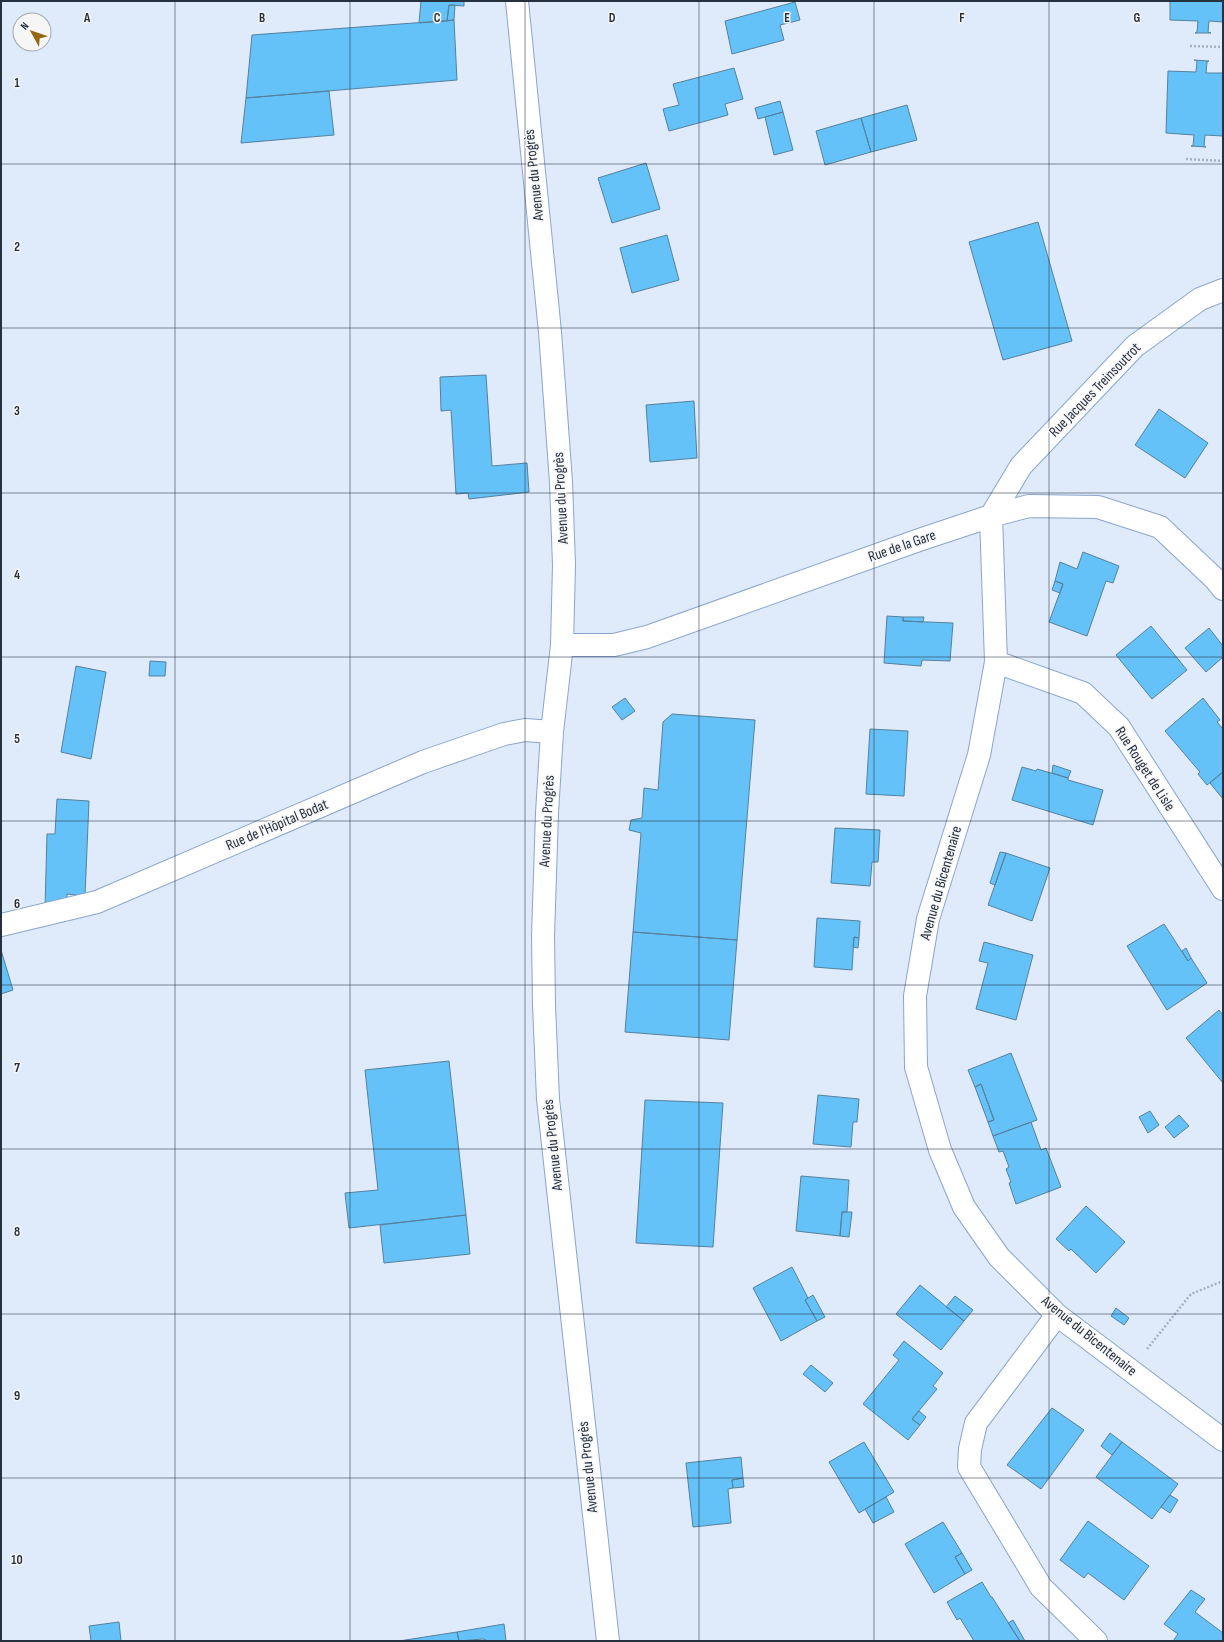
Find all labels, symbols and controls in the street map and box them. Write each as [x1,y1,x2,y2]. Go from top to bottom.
text: A [83,10,91,26]
text: B [259,10,265,26]
text: C [434,10,441,26]
text: D [609,10,616,26]
text: E [784,10,790,26]
text: F [959,10,965,26]
text: G [1134,10,1141,26]
north arrow [12,12,52,52]
text: N [18,19,32,32]
text: 1 [14,75,20,91]
street label: Avenue du Progrès [520,128,548,223]
text: 2 [14,239,20,255]
street label: Rue Jacques Treinsoutrot [1045,338,1145,441]
text: 3 [14,403,20,419]
street label: Avenue du Progrès [549,452,573,545]
street label: Rue de la Gare [866,526,938,566]
text: 4 [14,567,20,583]
street label: Rue Rouget de Lisle [1111,723,1179,815]
text: 5 [14,731,20,747]
street label: Avenue du Progrès [535,775,559,868]
street label: Rue de l'Hôpital Bodat [223,795,331,855]
street label: Avenue du Bicentenaire [915,824,966,943]
text: 6 [14,896,20,912]
text: 7 [14,1060,20,1076]
street label: Avenue du Progrès [539,1098,567,1193]
text: 8 [14,1224,20,1240]
street label: Avenue du Bicentenaire [1037,1291,1141,1380]
text: 9 [14,1388,20,1404]
street label: Avenue du Progrès [574,1420,602,1515]
text: 10 [11,1552,23,1568]

